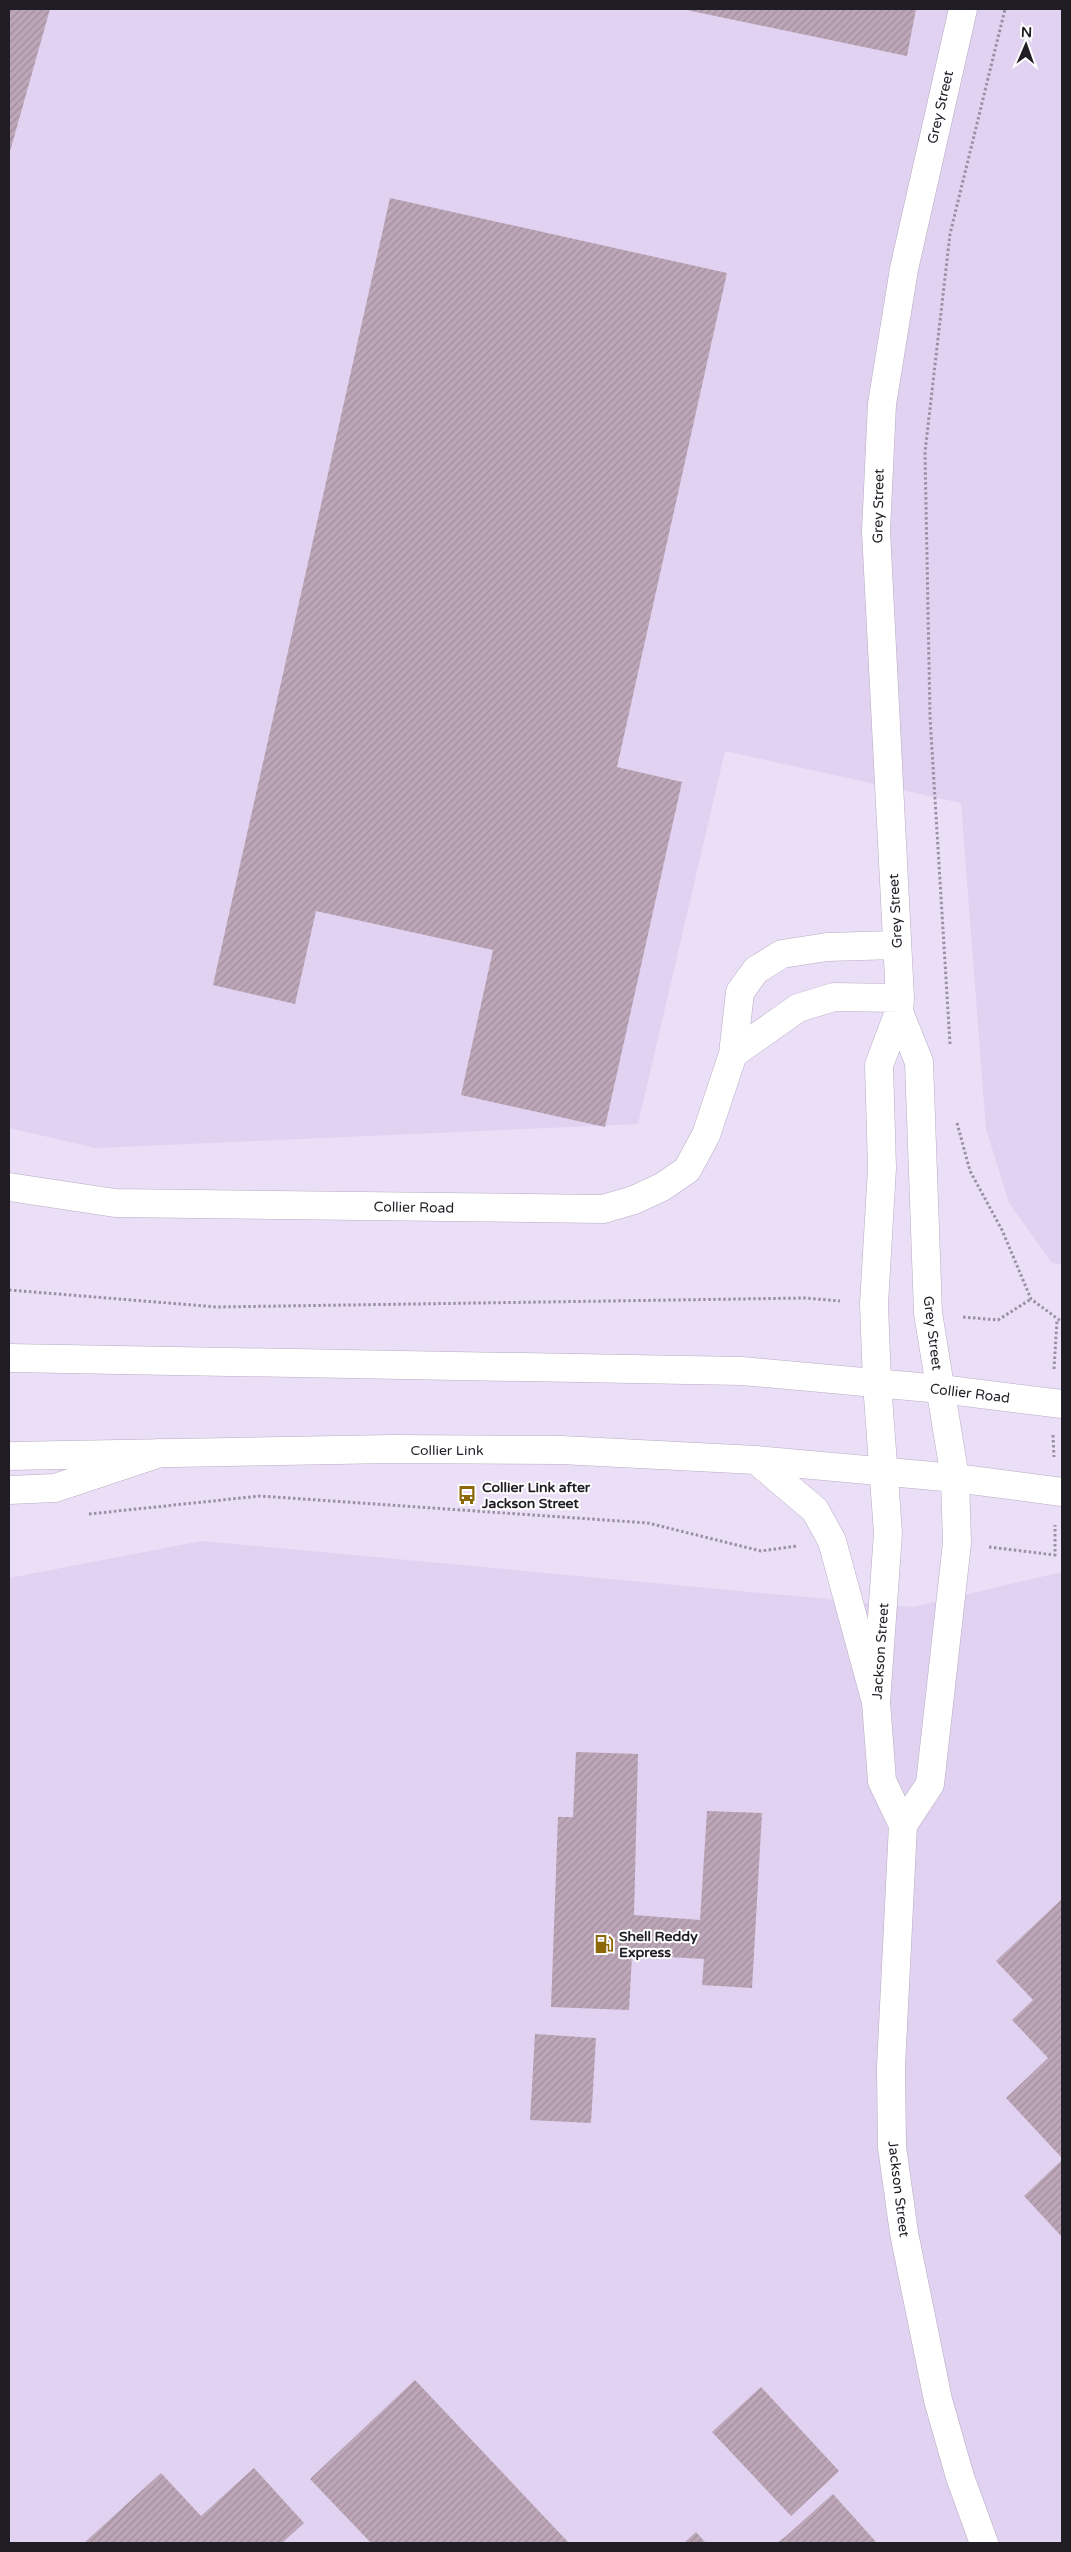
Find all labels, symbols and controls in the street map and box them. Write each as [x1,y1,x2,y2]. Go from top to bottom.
north arrow [1001,20,1051,70]
text: N [1021,24,1032,41]
street label: Grey Street [924,68,957,145]
street label: Grey Street [869,468,888,544]
street label: Grey Street [885,873,906,949]
street label: Collier Road [374,1198,454,1217]
street label: Grey Street [920,1295,946,1372]
street label: Collier Road [929,1380,1011,1407]
street label: Collier Link [410,1442,484,1459]
place label: Collier Link after Jackson Street [481,1479,591,1512]
bus stop icon: Collier Link after Jackson Street [456,1484,478,1506]
street label: Jackson Street [869,1601,892,1700]
place label: Shell Reddy Express [619,1928,698,1961]
fuel station icon: Shell Reddy Express [593,1933,615,1955]
street label: Jackson Street [884,2140,913,2239]

